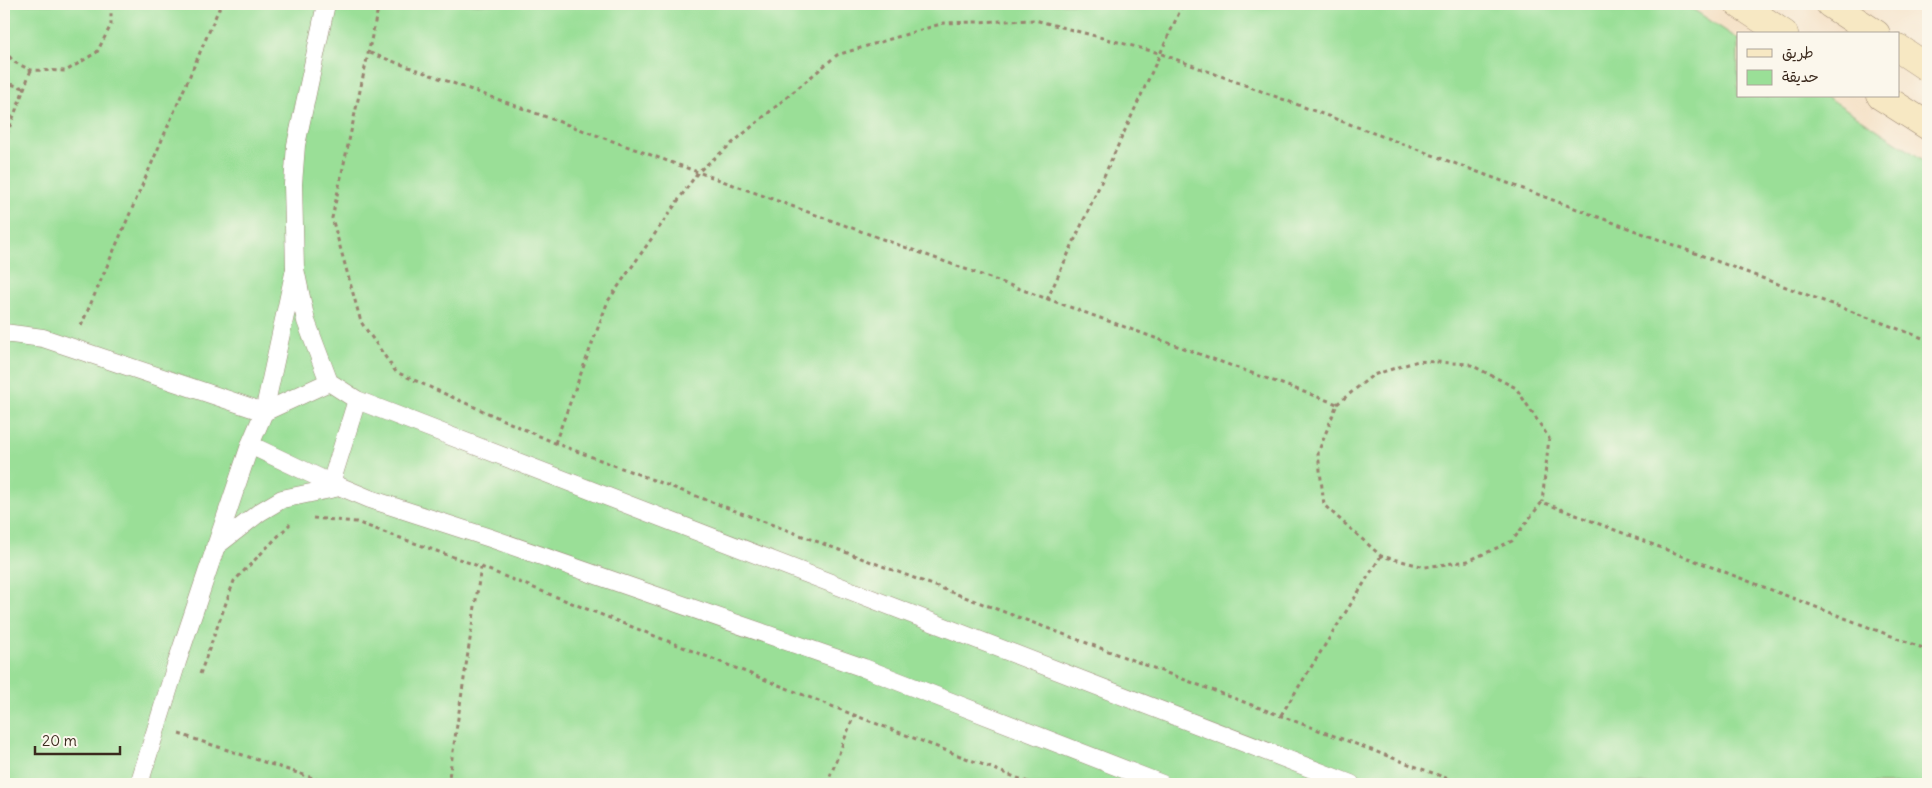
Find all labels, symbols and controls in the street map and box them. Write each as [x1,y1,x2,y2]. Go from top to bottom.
legend [1737,32,1900,98]
text: طريق [1782,43,1814,62]
text: حديقة [1782,67,1819,86]
scale bar [35,723,120,755]
text: 20 m [42,731,77,750]

